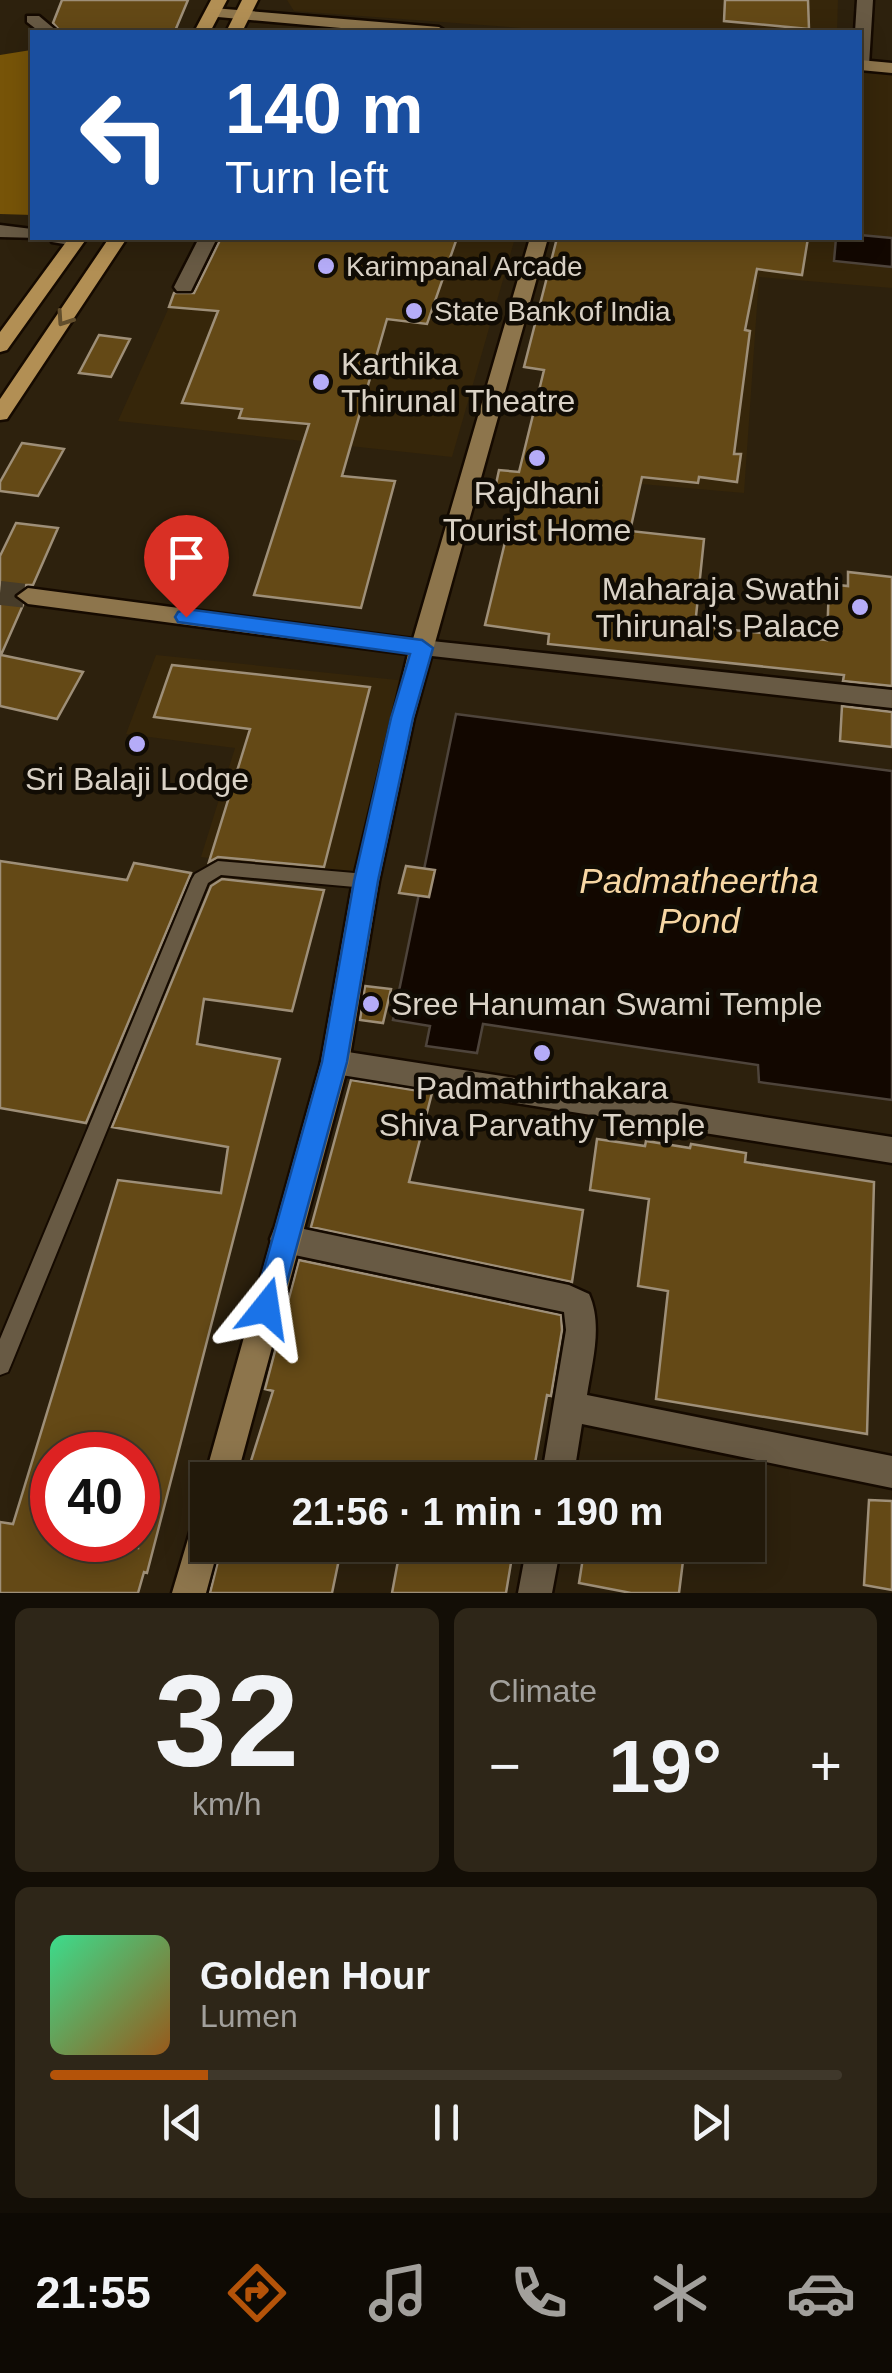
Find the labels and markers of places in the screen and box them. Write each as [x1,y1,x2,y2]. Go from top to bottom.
place label: Karimpanal Arcade [346,251,583,282]
marker: Karimpanal Arcade [315,255,337,277]
place label: State Bank of India [434,296,671,327]
marker: State Bank of India [403,300,425,322]
place label: Karthika Thirunal Theatre [341,346,575,419]
marker: Karthika Thirunal Theatre [310,371,332,393]
marker: Rajdhani Tourist Home [526,447,548,469]
place label: Rajdhani Tourist Home [443,475,631,548]
pin [144,515,229,618]
place label: Maharaja Swathi Thirunal's Palace [596,571,840,644]
marker: Maharaja Swathi Thirunal's Palace [849,596,871,618]
marker: Sri Balaji Lodge [126,733,148,755]
place label: Sri Balaji Lodge [25,761,249,797]
place label: Sree Hanuman Swami Temple [391,986,823,1022]
marker: Sree Hanuman Swami Temple [360,993,382,1015]
marker: Padmathirthakara Shiva Parvathy Temple [531,1042,553,1064]
place label: Padmathirthakara Shiva Parvathy Temple [379,1070,705,1143]

